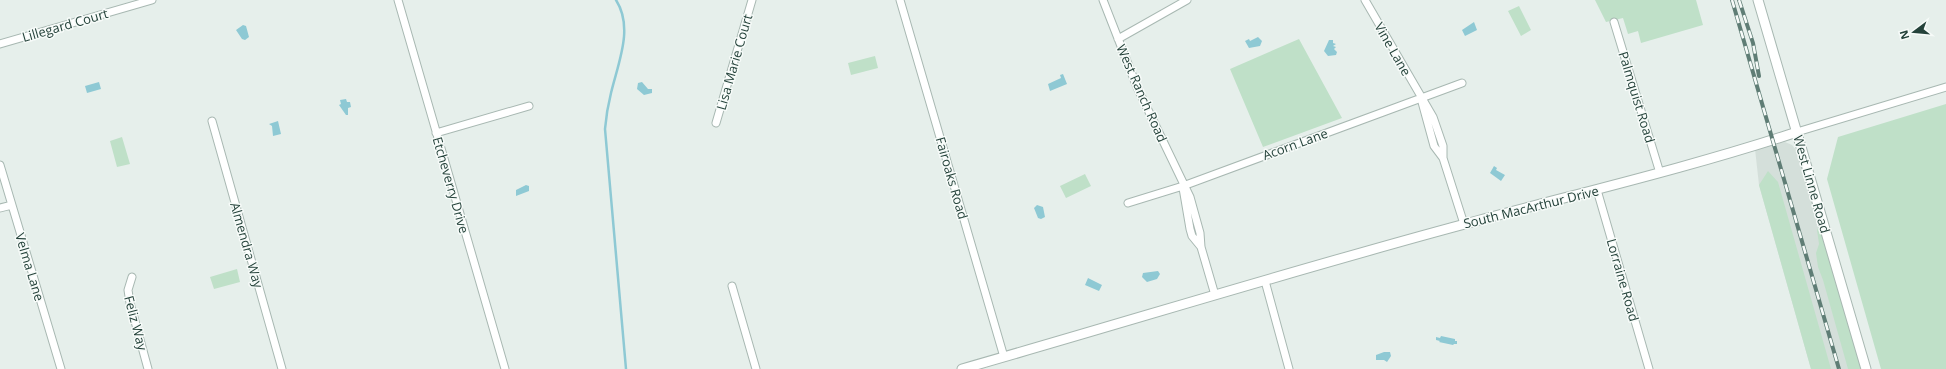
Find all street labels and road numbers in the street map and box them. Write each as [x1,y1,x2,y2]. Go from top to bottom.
street label: Lillegard Court [20,4,110,46]
street label: Lisa Marie Court [712,12,756,112]
street label: Vine Lane [1370,19,1416,79]
street label: West Ranch Road [1112,41,1172,145]
street label: Palmquist Road [1615,49,1659,145]
street label: Acorn Lane [1260,124,1330,164]
street label: West Linne Road [1789,133,1835,235]
street label: Etcheverry Drive [429,135,473,235]
street label: Fairoaks Road [932,135,972,221]
street label: South MacArthur Drive [1462,181,1600,233]
street label: Almendra Way [226,200,268,290]
street label: Velma Lane [11,231,49,303]
street label: Lorraine Road [1603,236,1643,324]
street label: Feliz Way [120,294,152,353]

